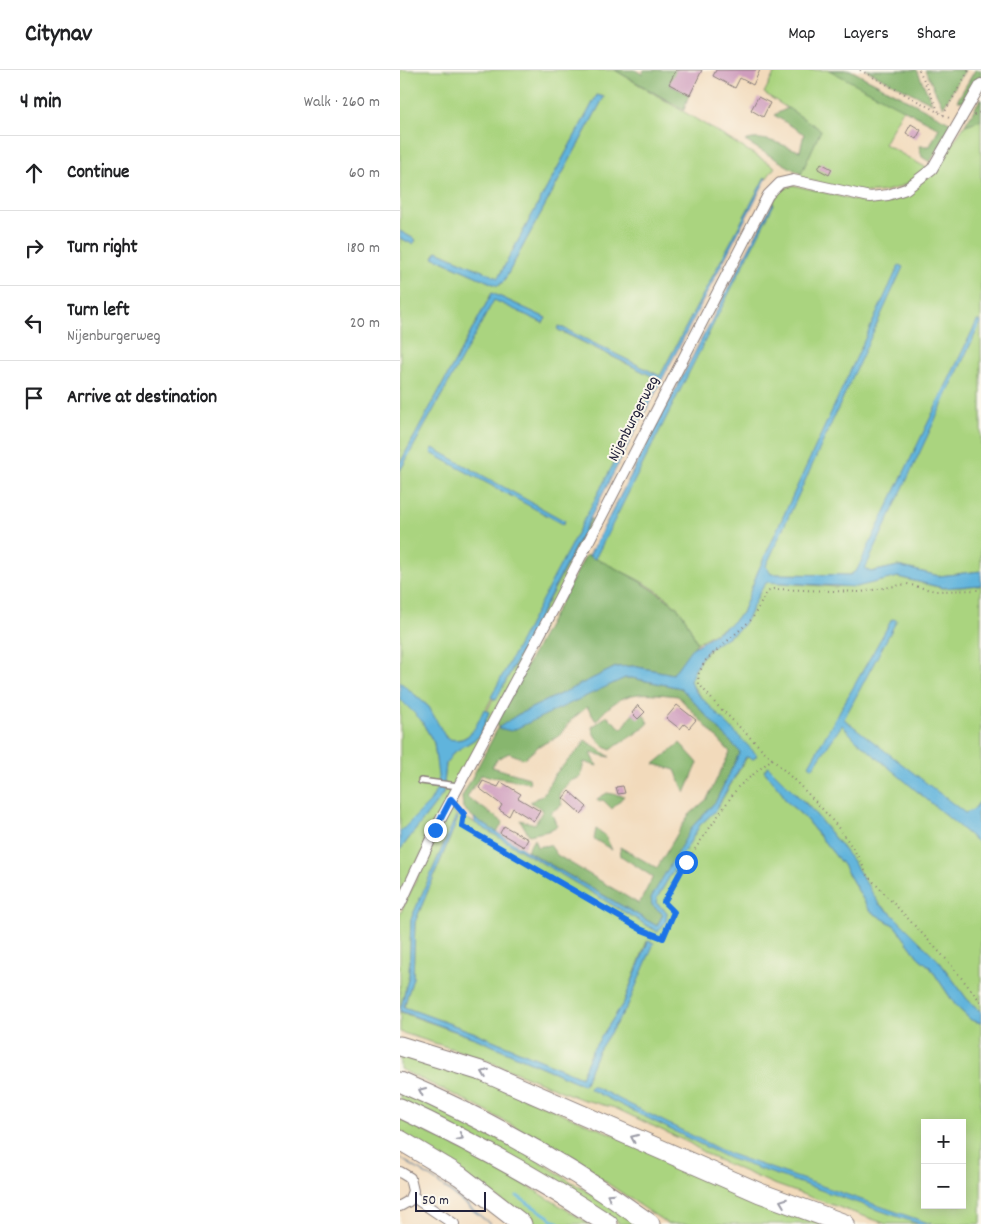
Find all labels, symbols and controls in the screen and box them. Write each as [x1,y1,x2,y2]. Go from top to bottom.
text: Citynav [25,18,92,52]
text: Map [788,22,815,47]
text: Layers [843,22,889,47]
text: Share [917,22,956,47]
text: 4 min [20,88,62,118]
text: Walk · 260 m [304,91,380,114]
icon: ahead [20,159,48,187]
text: Continue [67,160,129,187]
text: 60 m [349,162,380,185]
icon: right [20,234,48,262]
text: Turn right [67,235,138,262]
text: 180 m [347,237,380,260]
text: Turn left [67,298,130,325]
icon: left [20,309,48,337]
text: 20 m [350,312,380,335]
text: Nijenburgerweg [67,325,161,348]
street label: Nijenburgerweg [603,372,665,466]
icon: arrive [20,384,48,412]
text: Arrive at destination [67,385,217,412]
route end [424,819,447,842]
route start [675,851,698,874]
one-way arrow [481,1069,490,1079]
one-way arrow [418,1087,427,1098]
map controls [921,1119,966,1209]
button: + [921,1119,966,1164]
one-way arrow [454,1131,463,1141]
one-way arrow [630,1133,639,1144]
button: − [921,1164,966,1209]
scale bar [415,1189,486,1212]
text: 50 m [422,1191,449,1211]
one-way arrow [606,1193,615,1202]
one-way arrow [779,1198,788,1208]

